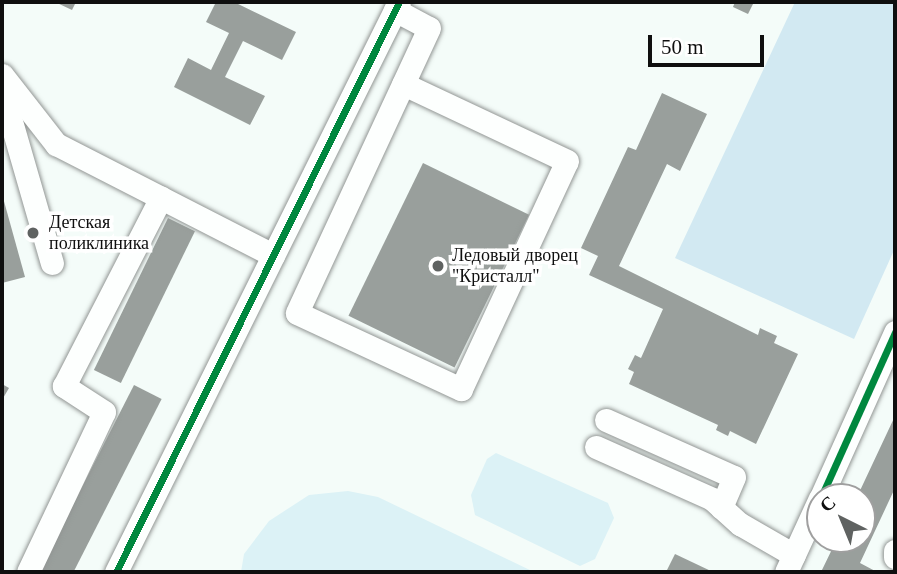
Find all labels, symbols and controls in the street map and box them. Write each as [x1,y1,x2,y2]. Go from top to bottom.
scale bar [652,21,768,65]
text: 50 m [661,35,704,59]
place label: Детская поликлиника [49,212,149,255]
marker: Детская поликлиника [23,223,43,243]
place label: Ледовый дворец "Кристалл" [452,245,578,288]
marker: Ледовый дворец "Кристалл" [430,258,446,274]
north arrow [806,483,876,553]
text: С [816,491,840,516]

